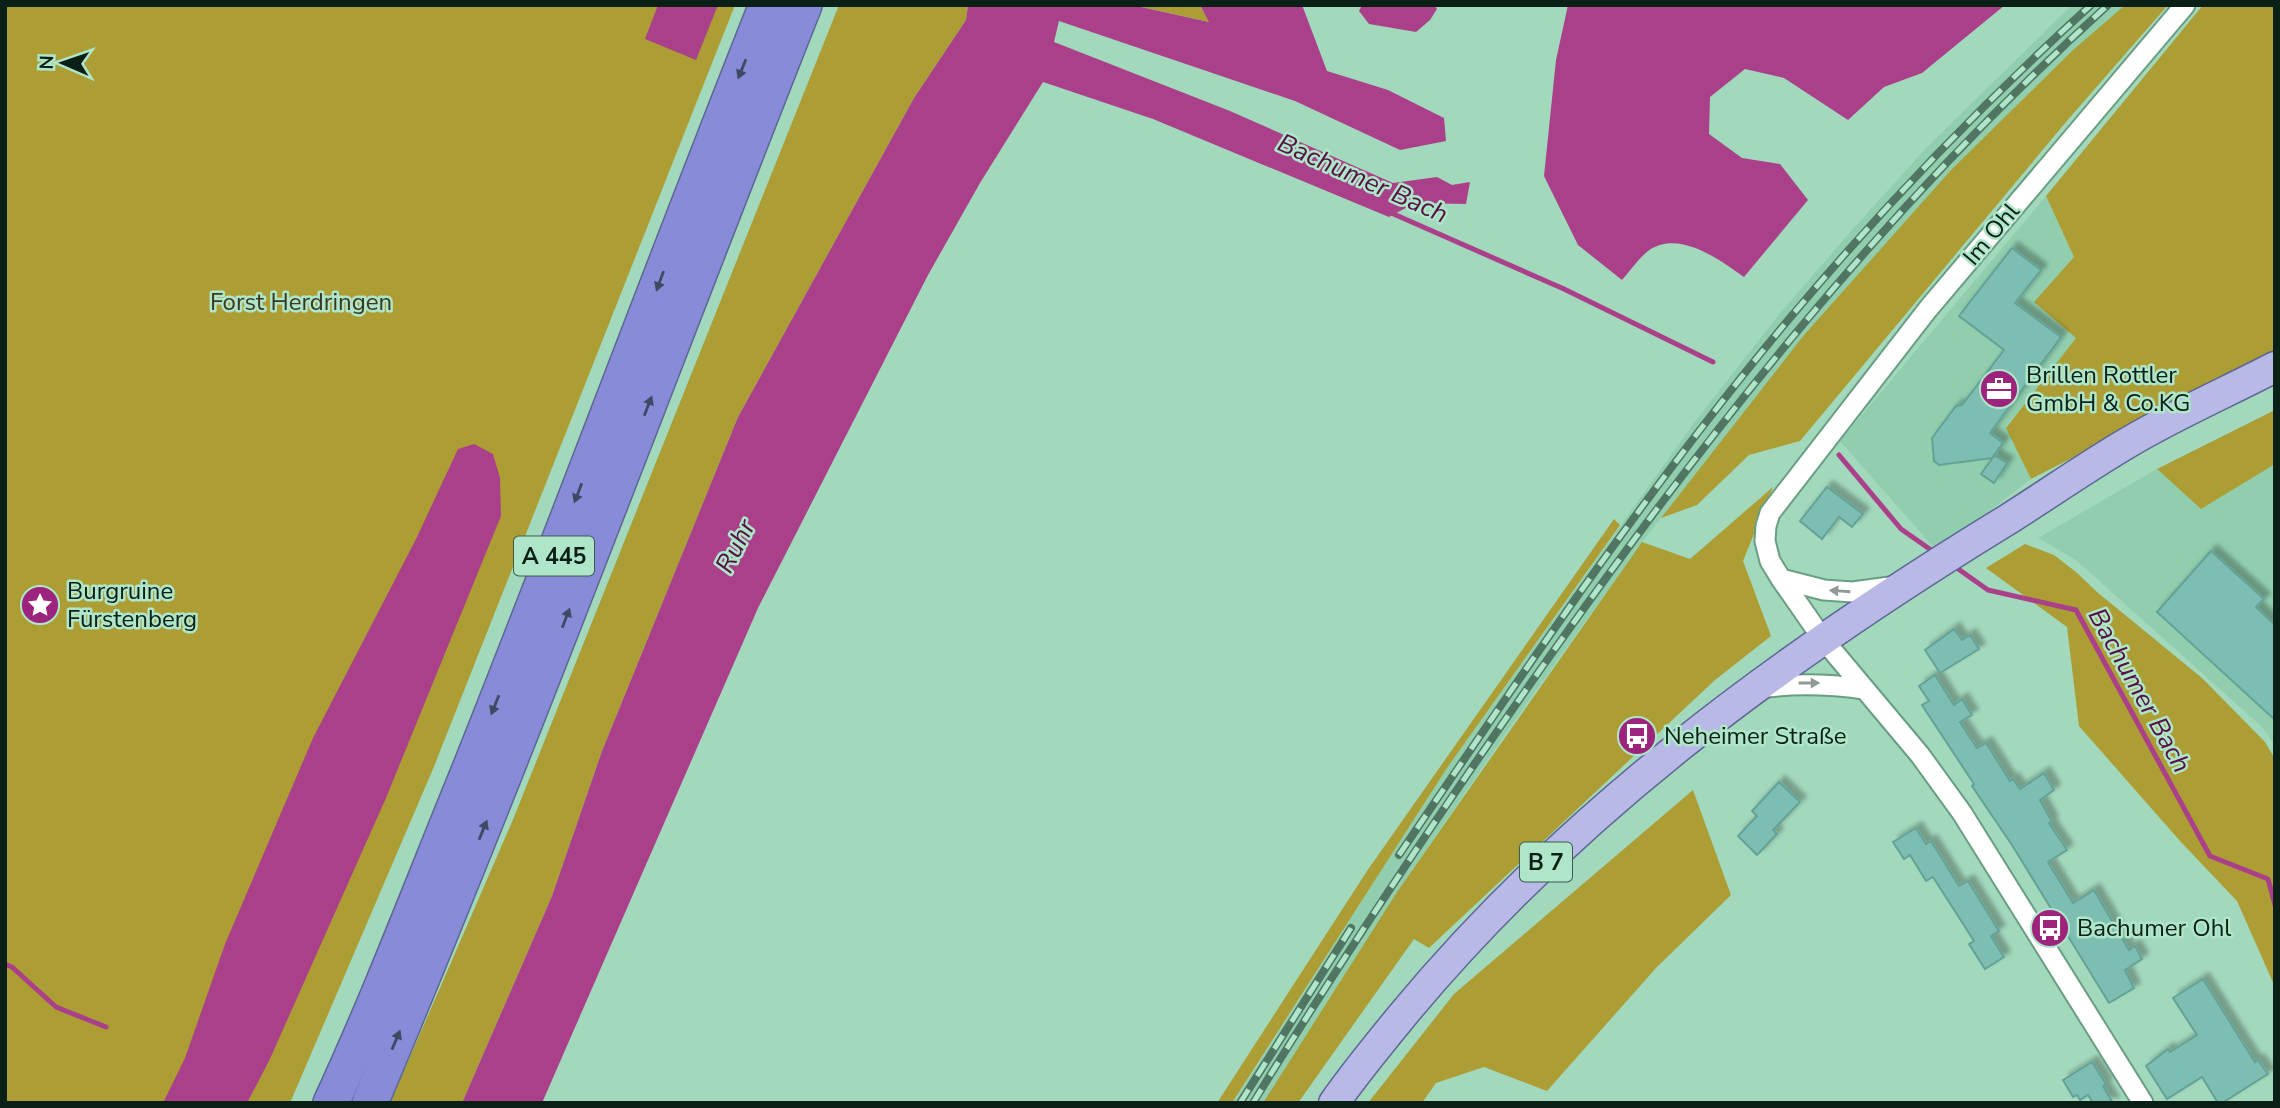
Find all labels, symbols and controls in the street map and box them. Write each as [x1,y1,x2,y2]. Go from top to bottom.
north arrow [28,28,98,98]
text: N [34,55,60,70]
one-way arrow [736,58,747,79]
water label: Bachumer Bach [1272,125,1454,232]
street label: Im Ohl [1956,196,2026,272]
one-way arrow [654,270,665,291]
park label: Forst Herdringen [210,286,392,318]
place label: Brillen Rottler GmbH & Co.KG [2026,359,2191,419]
office icon: Brillen Rottler GmbH & Co.KG [1978,368,2020,410]
one-way arrow [643,395,654,416]
one-way arrow [573,483,584,504]
water label: Ruhr [707,513,764,579]
road number: A 445 [514,536,594,576]
place label: Burgruine Fürstenberg [67,575,197,635]
place icon: Burgruine Fürstenberg [19,584,61,626]
one-way arrow [1829,585,1851,596]
water label: Bachumer Bach [2080,602,2199,779]
one-way arrow [561,607,572,628]
one-way arrow [1798,677,1820,689]
one-way arrow [490,695,501,716]
bus stop icon: Neheimer Straße [1616,715,1658,757]
place label: Neheimer Straße [1664,720,1846,752]
one-way arrow [478,819,489,840]
road number: B 7 [1520,842,1572,882]
bus stop icon: Bachumer Ohl [2029,907,2071,949]
place label: Bachumer Ohl [2077,912,2231,944]
one-way arrow [390,1030,402,1050]

